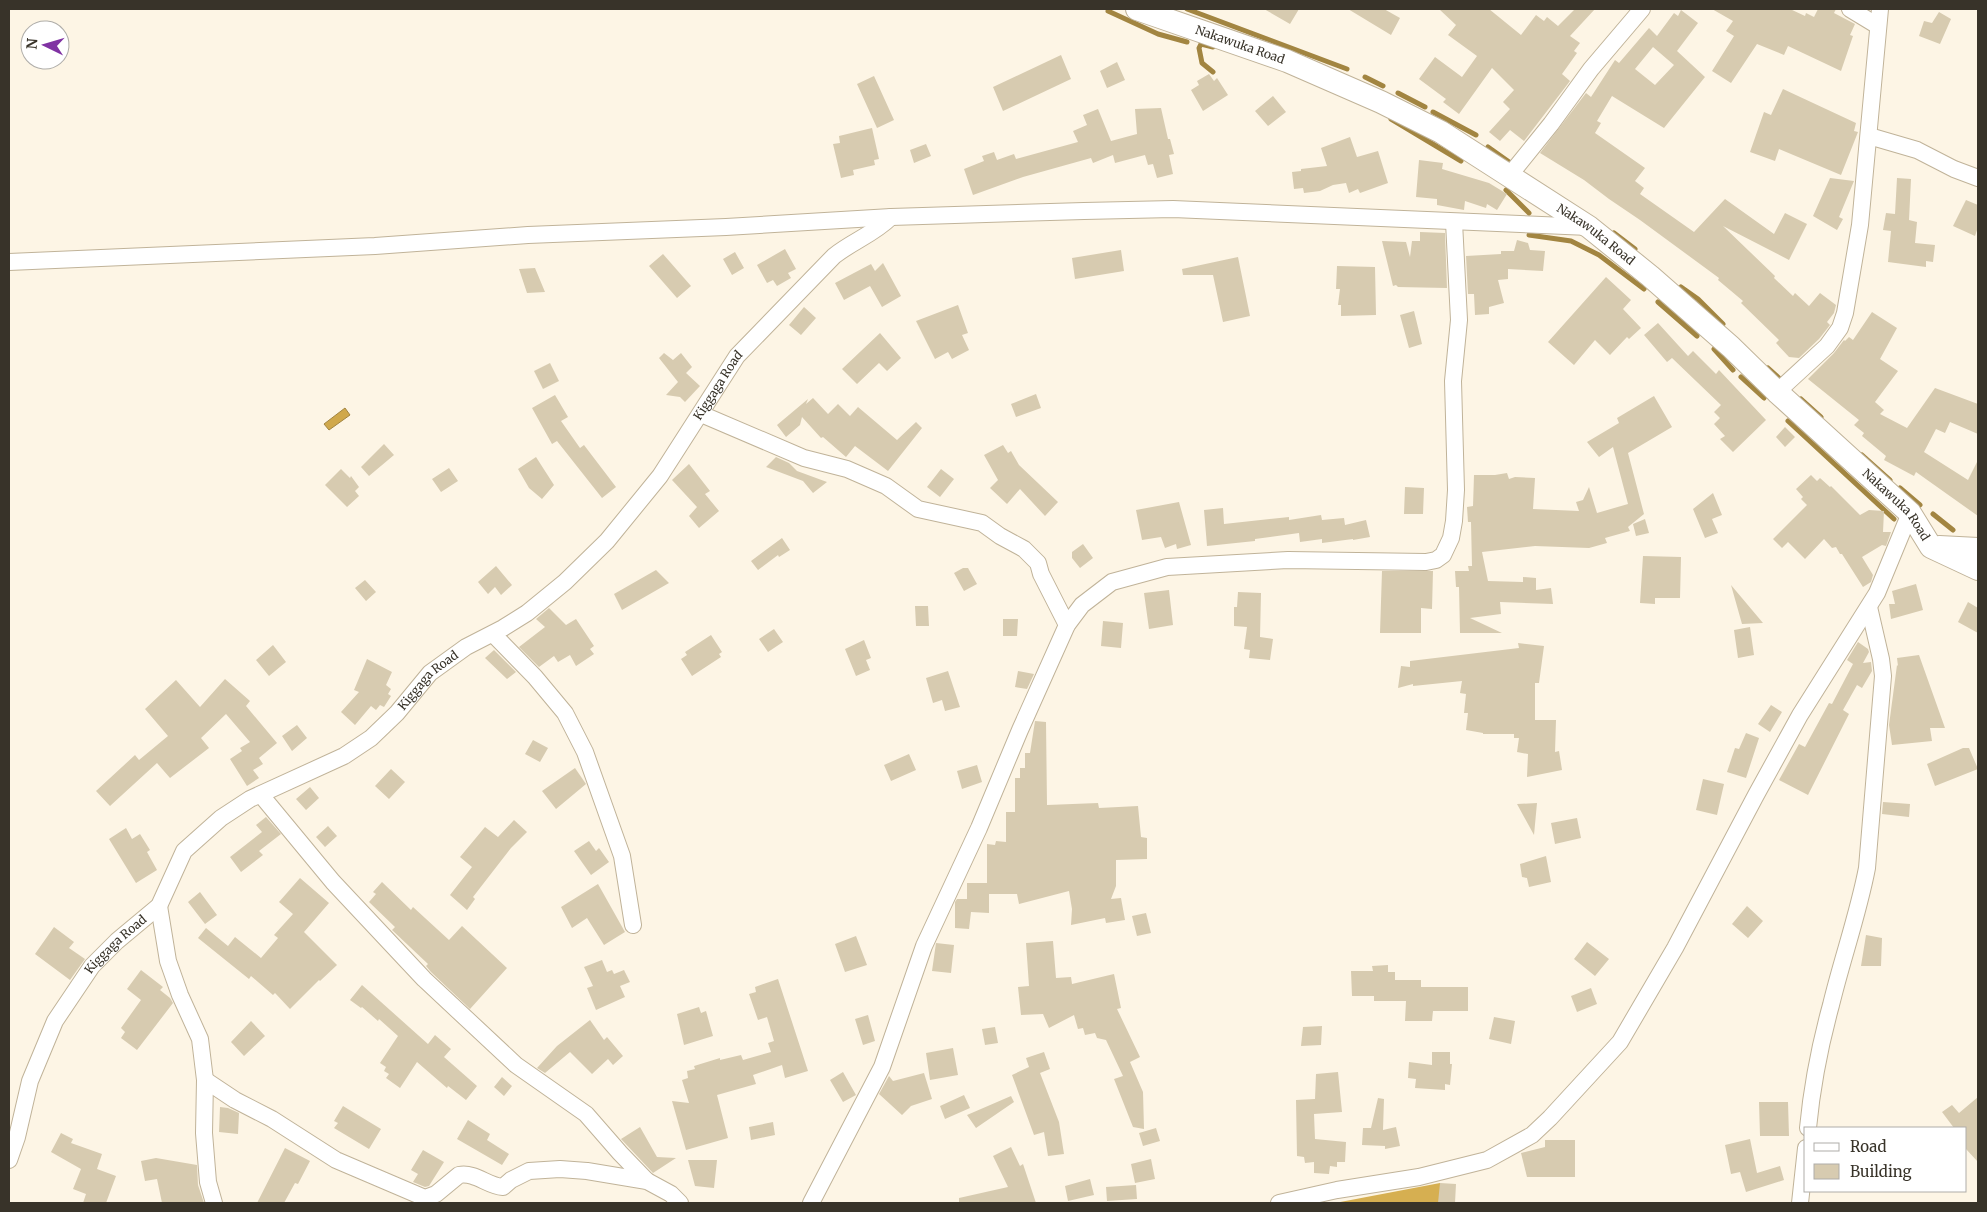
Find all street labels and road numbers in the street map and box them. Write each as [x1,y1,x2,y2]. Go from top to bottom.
street label: Nakawuka Road [1194,22,1287,67]
street label: Nakawuka Road [1554,200,1638,268]
street label: Kiggaga Road [690,347,745,423]
street label: Nakawuka Road [1859,465,1933,543]
street label: Kiggaga Road [394,647,461,713]
street label: Kiggaga Road [81,912,149,976]

